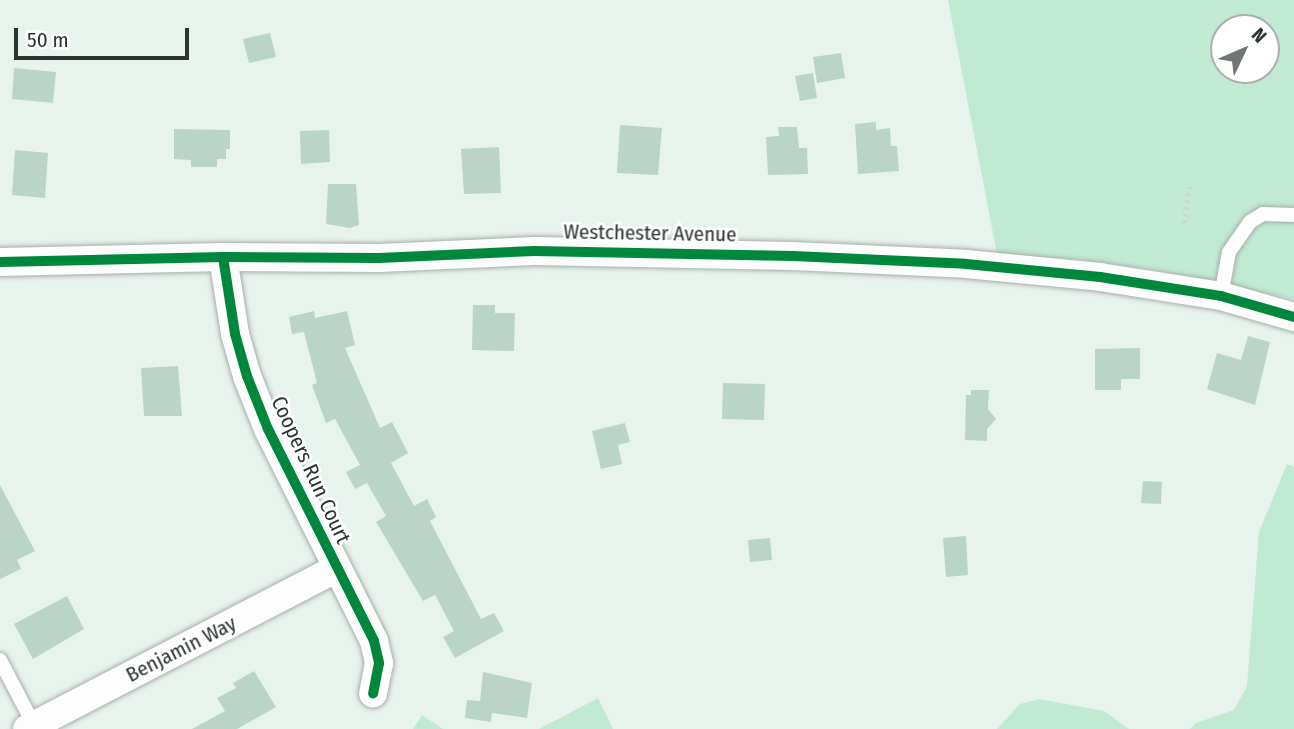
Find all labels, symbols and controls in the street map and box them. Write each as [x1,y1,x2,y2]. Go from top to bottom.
scale bar [18,14,192,58]
north arrow [1210,14,1280,84]
text: N [1247,23,1271,48]
text: 50 m [27,27,69,53]
street label: Westchester Avenue [563,219,737,247]
street label: Coopers Run Court [266,392,356,548]
street label: Benjamin Way [122,610,240,688]

